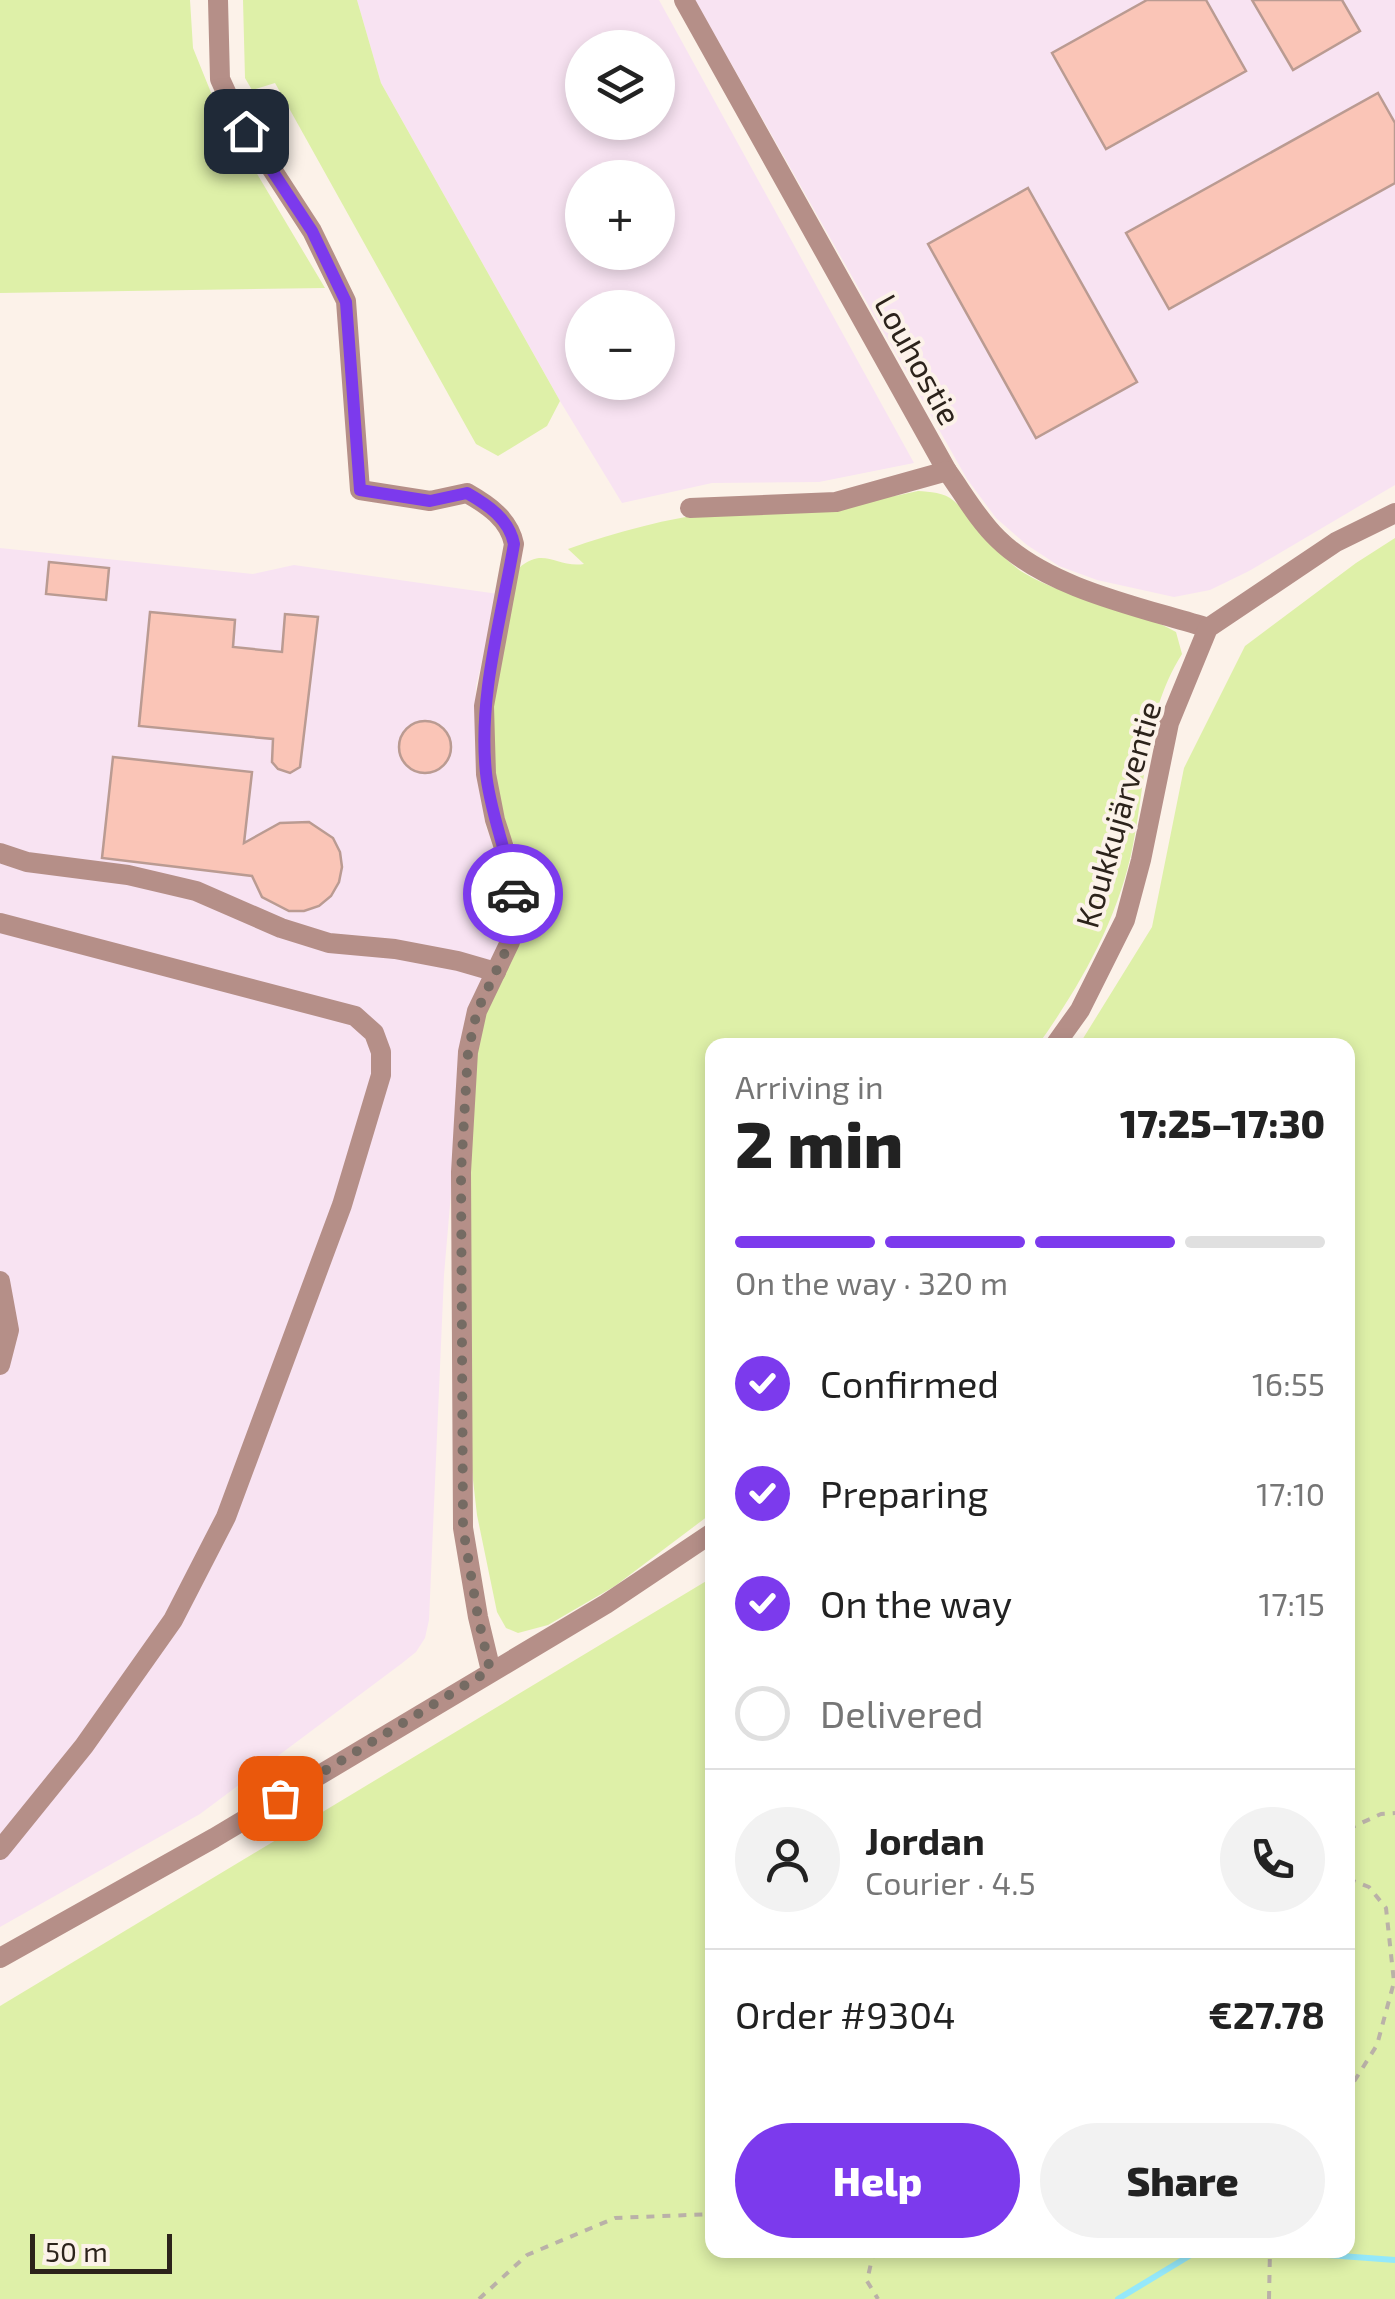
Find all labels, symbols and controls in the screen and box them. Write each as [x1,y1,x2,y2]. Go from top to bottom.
map controls [565,30,675,400]
button: layers [565,30,675,140]
pin [204,89,289,174]
icon: home [219,104,274,159]
button: + [565,160,675,270]
street label: Louhostie [868,287,970,431]
button: − [565,290,675,400]
street label: Koukkujärventie [1066,696,1168,932]
courier [463,844,563,944]
icon: car [486,867,541,922]
text: Arriving in [735,1067,884,1105]
text: 17:25–17:30 [1120,1100,1325,1146]
text: 2 min [735,1103,903,1181]
text: On the way · 320 m [735,1263,1008,1301]
icon: check [735,1356,790,1411]
text: Confirmed [820,1360,999,1406]
text: 16:55 [1252,1364,1325,1402]
icon: check [735,1466,790,1521]
text: Preparing [820,1470,988,1516]
text: 17:10 [1256,1474,1325,1512]
icon: check [735,1576,790,1631]
text: On the way [820,1580,1012,1626]
text: 17:15 [1258,1584,1325,1622]
text: Delivered [820,1690,984,1736]
pin [238,1756,323,1841]
icon: bag [253,1771,308,1826]
button: person [735,1807,840,1912]
button: phone [1220,1807,1325,1912]
text: Jordan [865,1817,985,1863]
text: Courier · 4.5 [865,1863,1036,1901]
text: Order #9304 [735,1991,956,2037]
text: €27.78 [1208,1991,1325,2037]
button: Help [735,2123,1020,2238]
button: Share [1040,2123,1325,2238]
scale bar [30,2229,172,2274]
text: 50 m [45,2234,108,2268]

